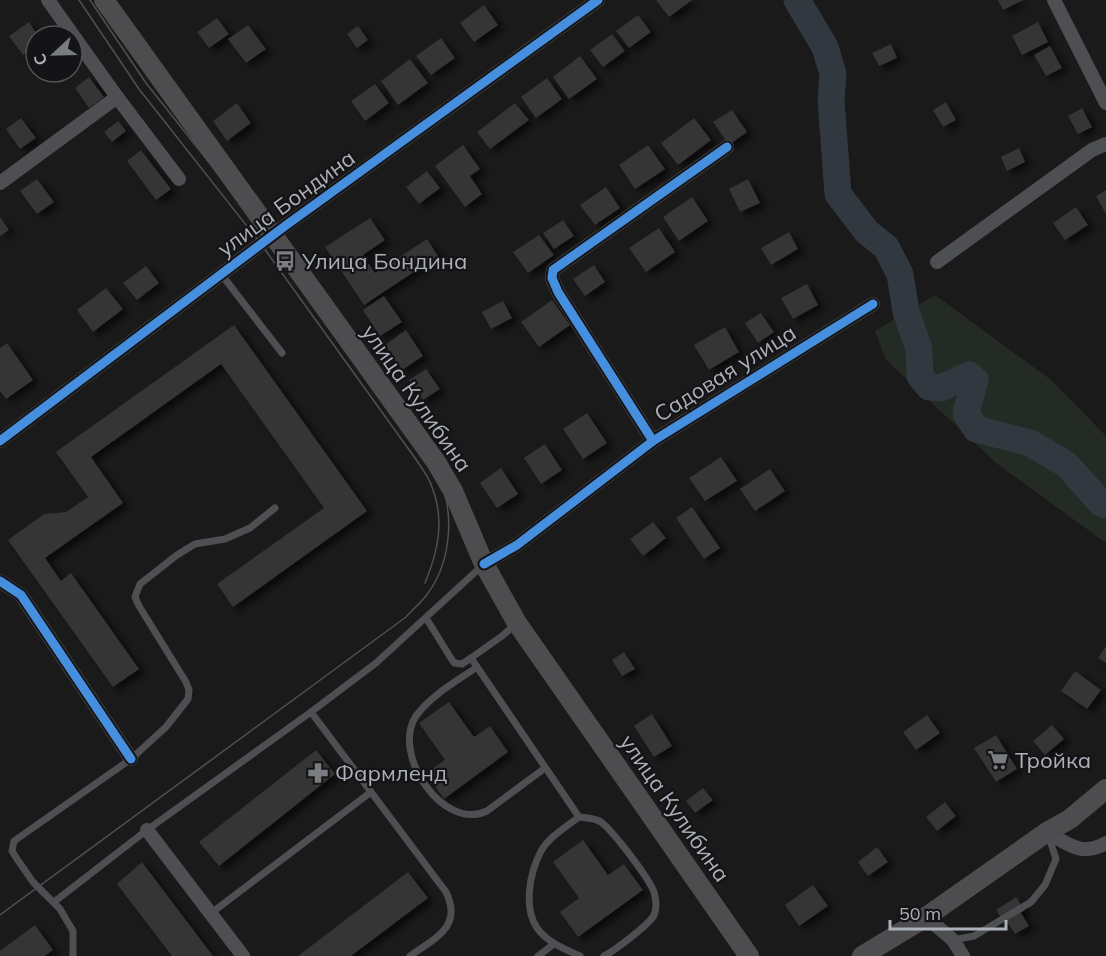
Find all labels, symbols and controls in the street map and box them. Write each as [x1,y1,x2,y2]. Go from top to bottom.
north arrow [24,24,84,84]
text: С [29,51,51,68]
street label: улица Бондина [212,144,360,262]
place label: Улица Бондина [301,247,467,275]
bus stop icon: Улица Бондина [273,249,297,273]
street label: Садовая улица [649,318,801,428]
street label: улица Кулибина [356,319,478,477]
street label: улица Кулибина [614,729,736,887]
place label: Тройка [1015,746,1091,774]
supermarket icon: Тройка [986,748,1010,772]
place label: Фармленд [335,759,447,787]
pharmacy icon: Фармленд [306,761,330,785]
scale bar [890,893,1006,931]
text: 50 m [899,902,941,925]

